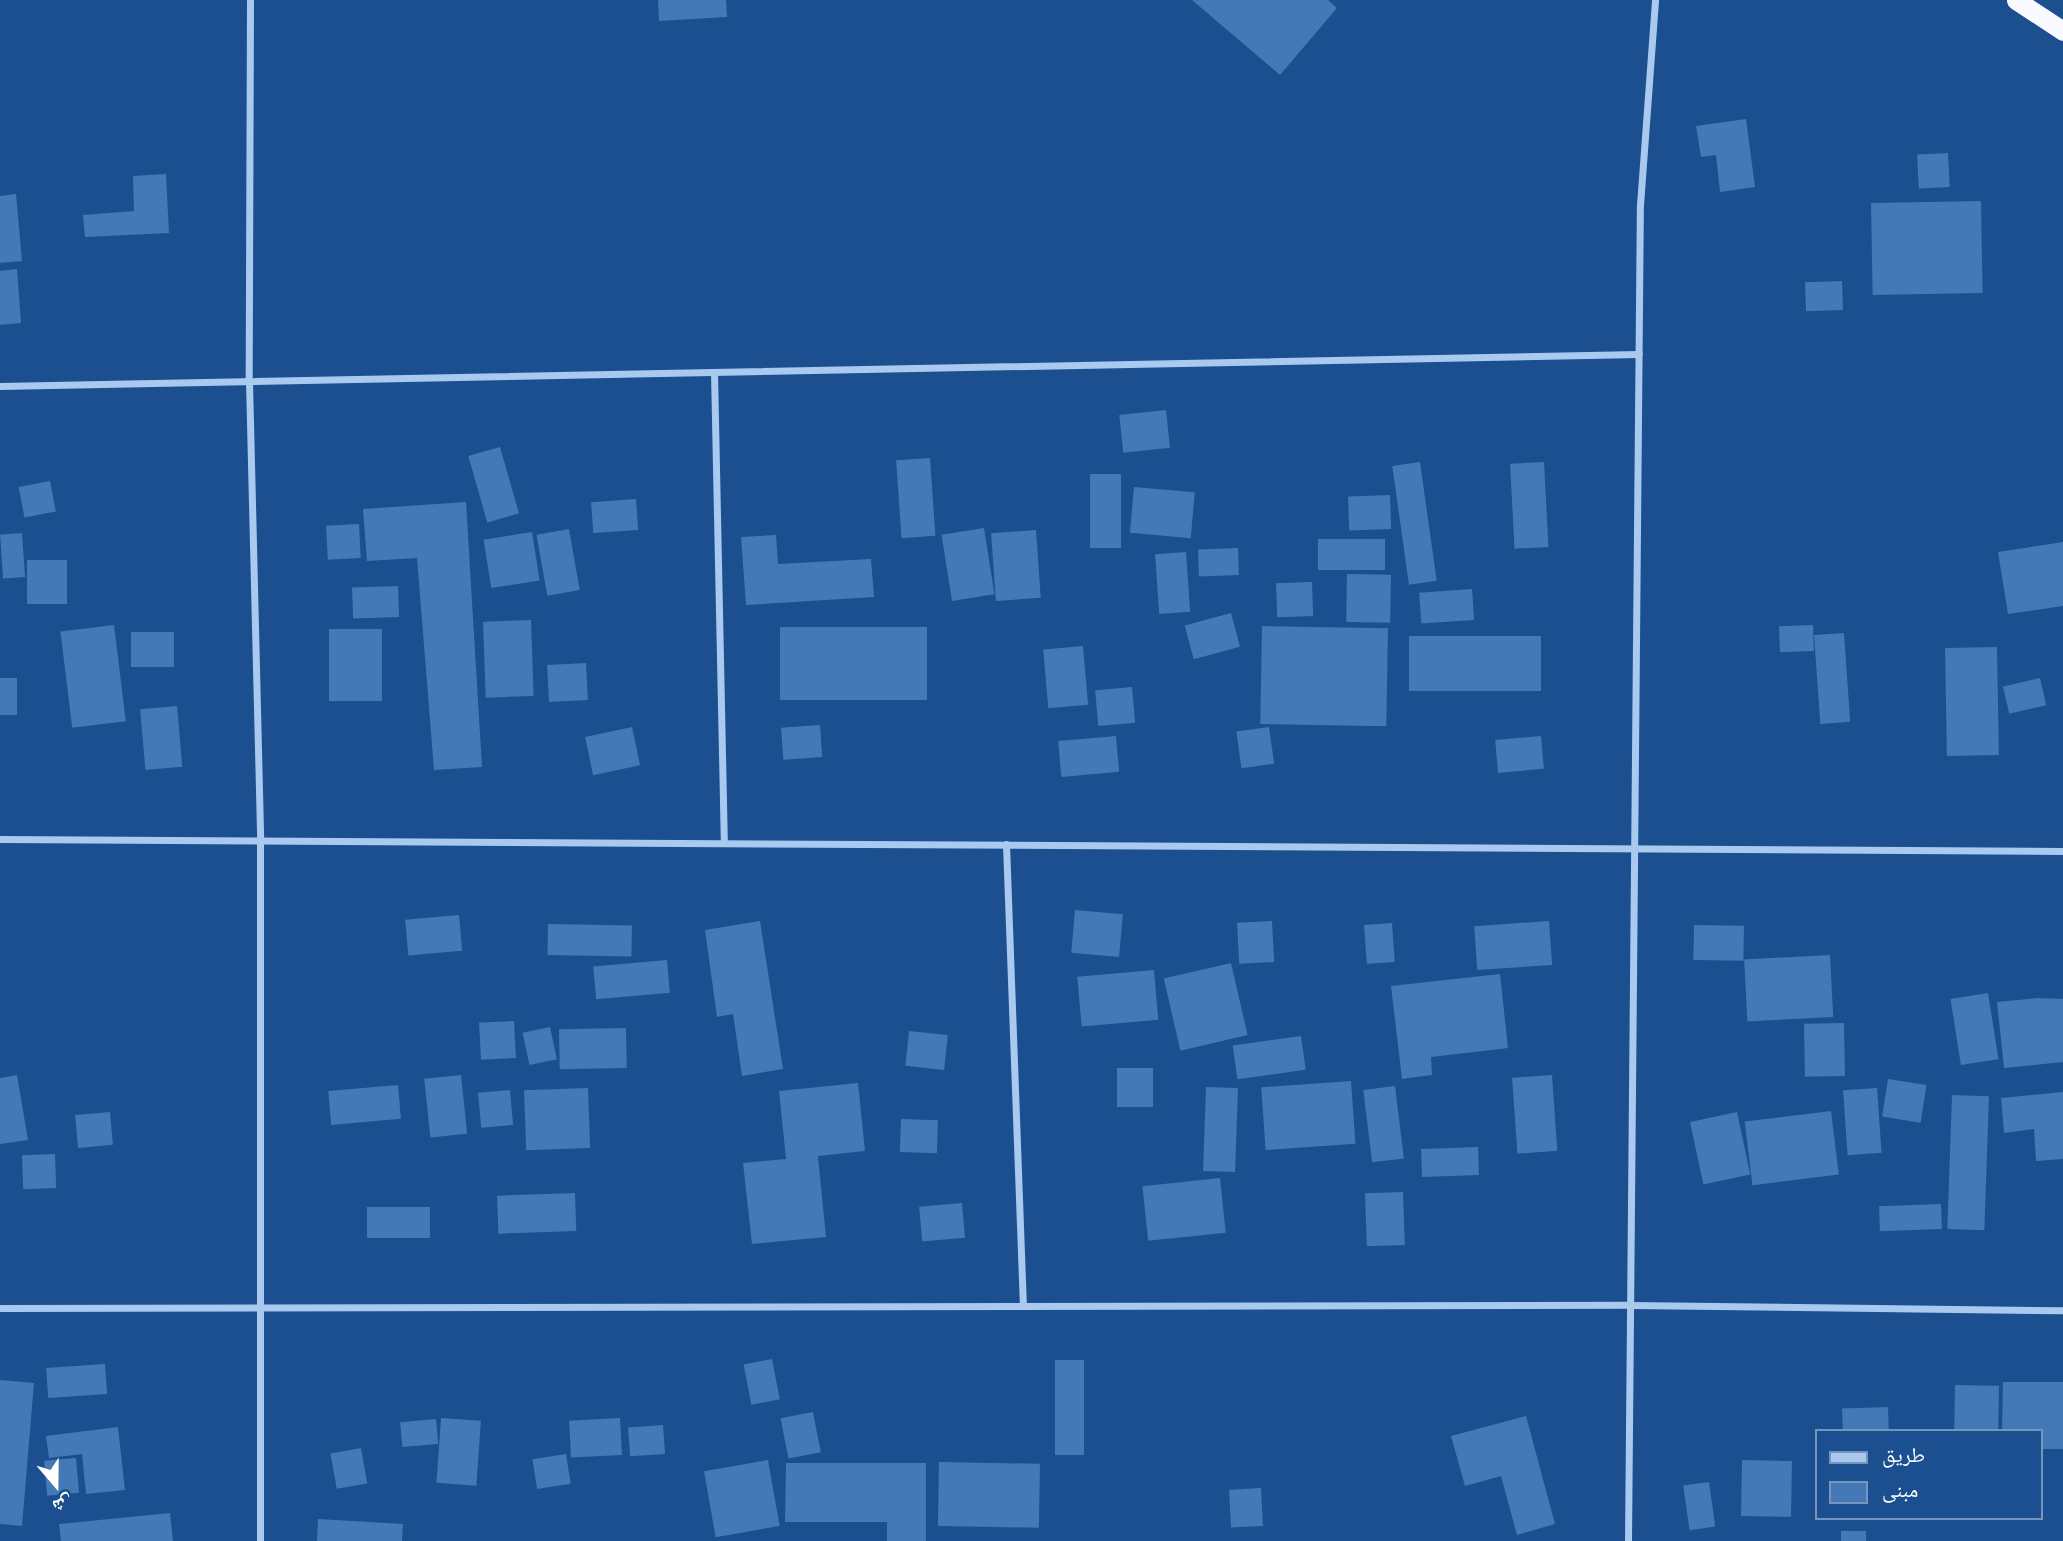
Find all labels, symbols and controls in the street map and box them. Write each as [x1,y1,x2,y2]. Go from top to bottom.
legend [1814,1429,2042,1520]
text: طريق [1882,1441,1925,1468]
north arrow [21,1450,91,1520]
text: مبنى [1882,1476,1918,1503]
text: ش [50,1490,77,1519]

